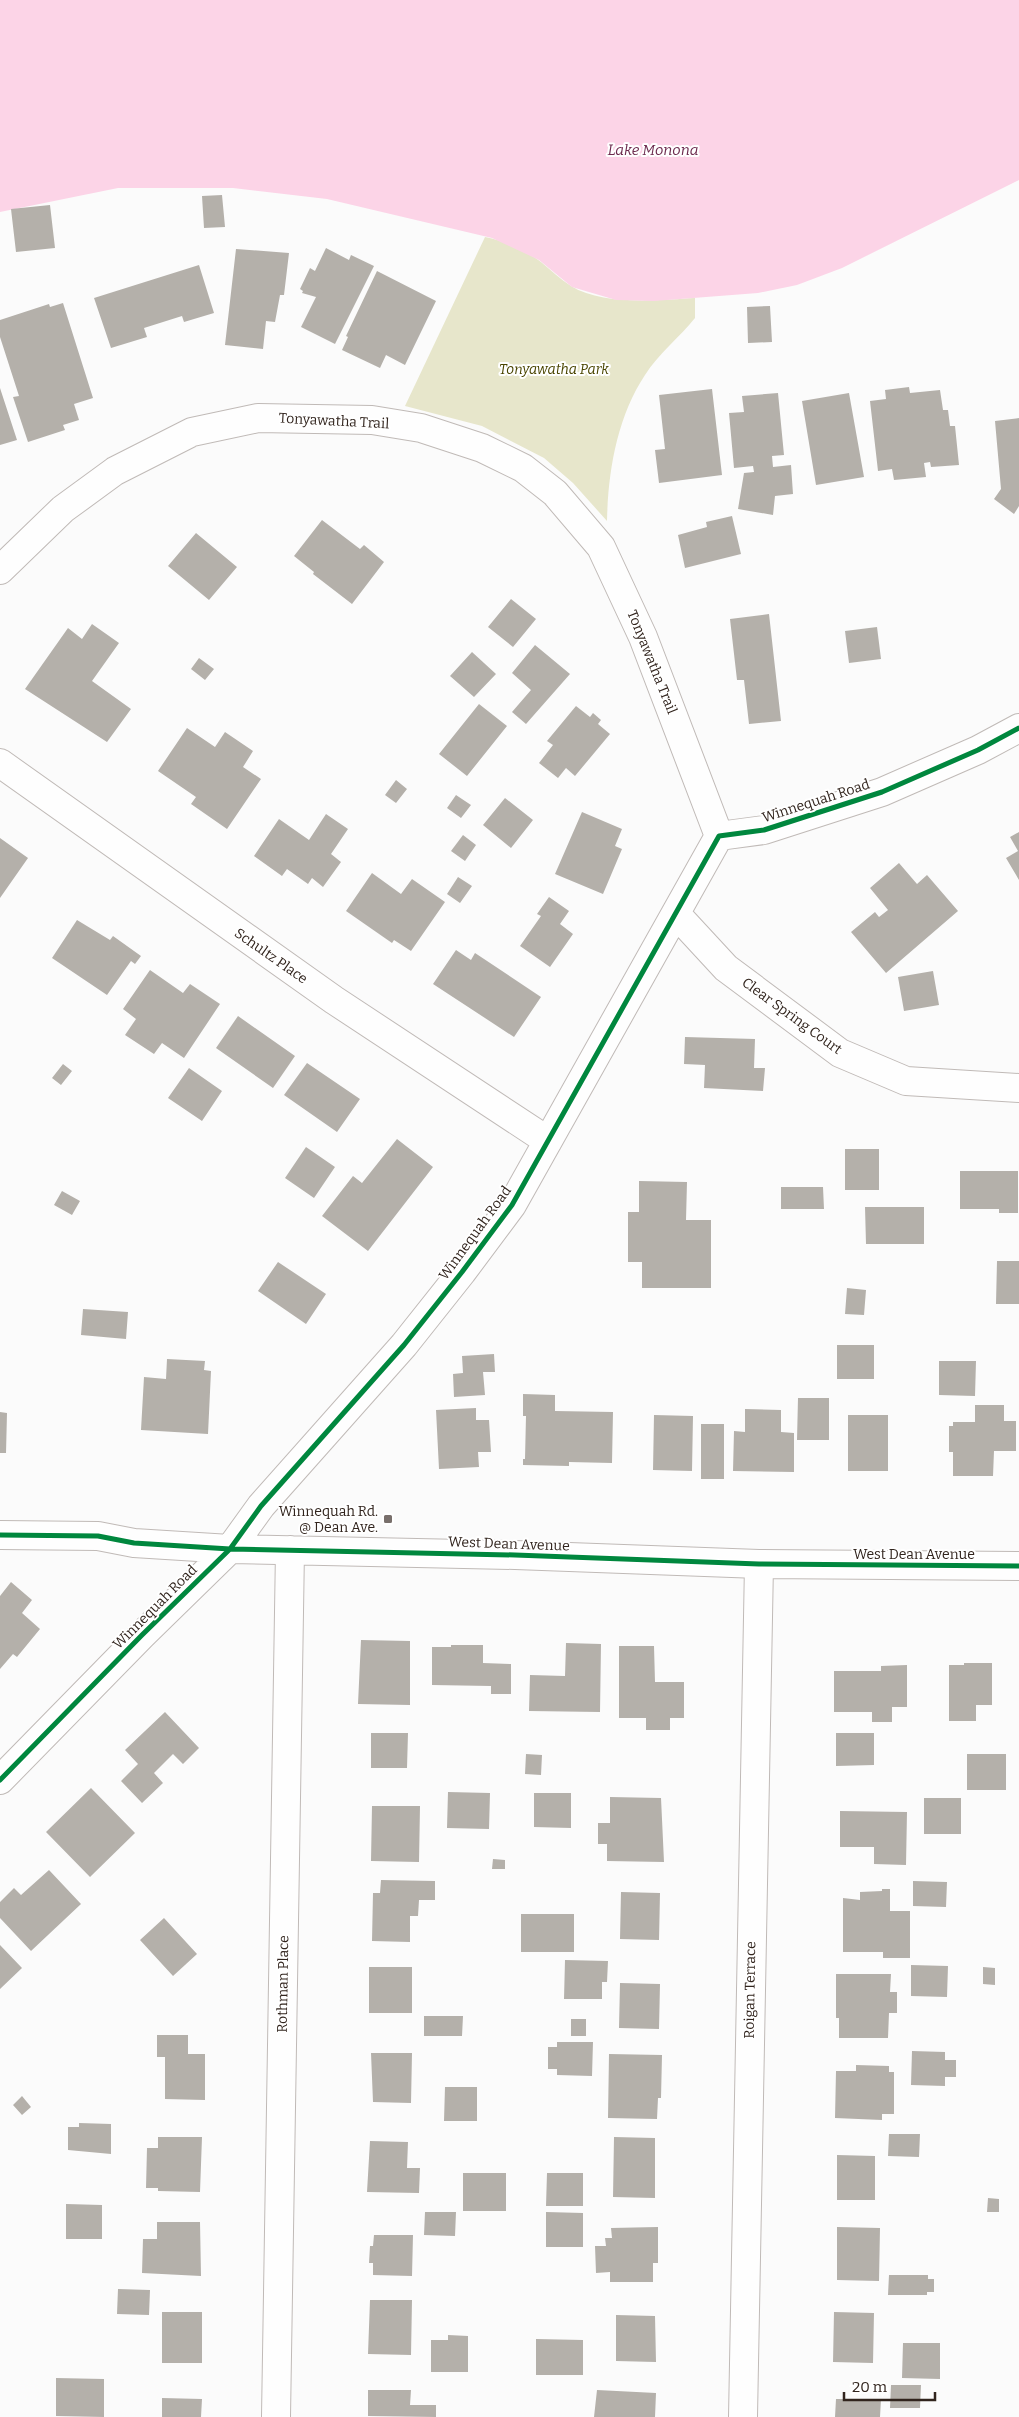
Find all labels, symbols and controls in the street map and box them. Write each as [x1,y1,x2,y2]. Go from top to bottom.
water label: Lake Monona [607,141,699,159]
park label: Tonyawatha Park [499,361,609,378]
street label: Tonyawatha Trail [278,410,390,432]
street label: Tonyawatha Trail [623,608,681,716]
street label: Winnequah Road [760,776,872,826]
street label: Schultz Place [231,925,311,987]
street label: Clear Spring Court [739,974,845,1058]
street label: Winnequah Road [435,1183,515,1283]
place label: Winnequah Rd. @ Dean Ave. [279,1503,378,1536]
marker: Winnequah Rd. @ Dean Ave. [382,1513,394,1525]
street label: West Dean Avenue [448,1533,570,1555]
street label: West Dean Avenue [853,1546,975,1563]
street label: Winnequah Road [109,1561,201,1653]
street label: Rothman Place [274,1935,292,2033]
street label: Roigan Terrace [741,1941,759,2039]
scale bar [844,2370,935,2402]
text: 20 m [852,2378,888,2396]

